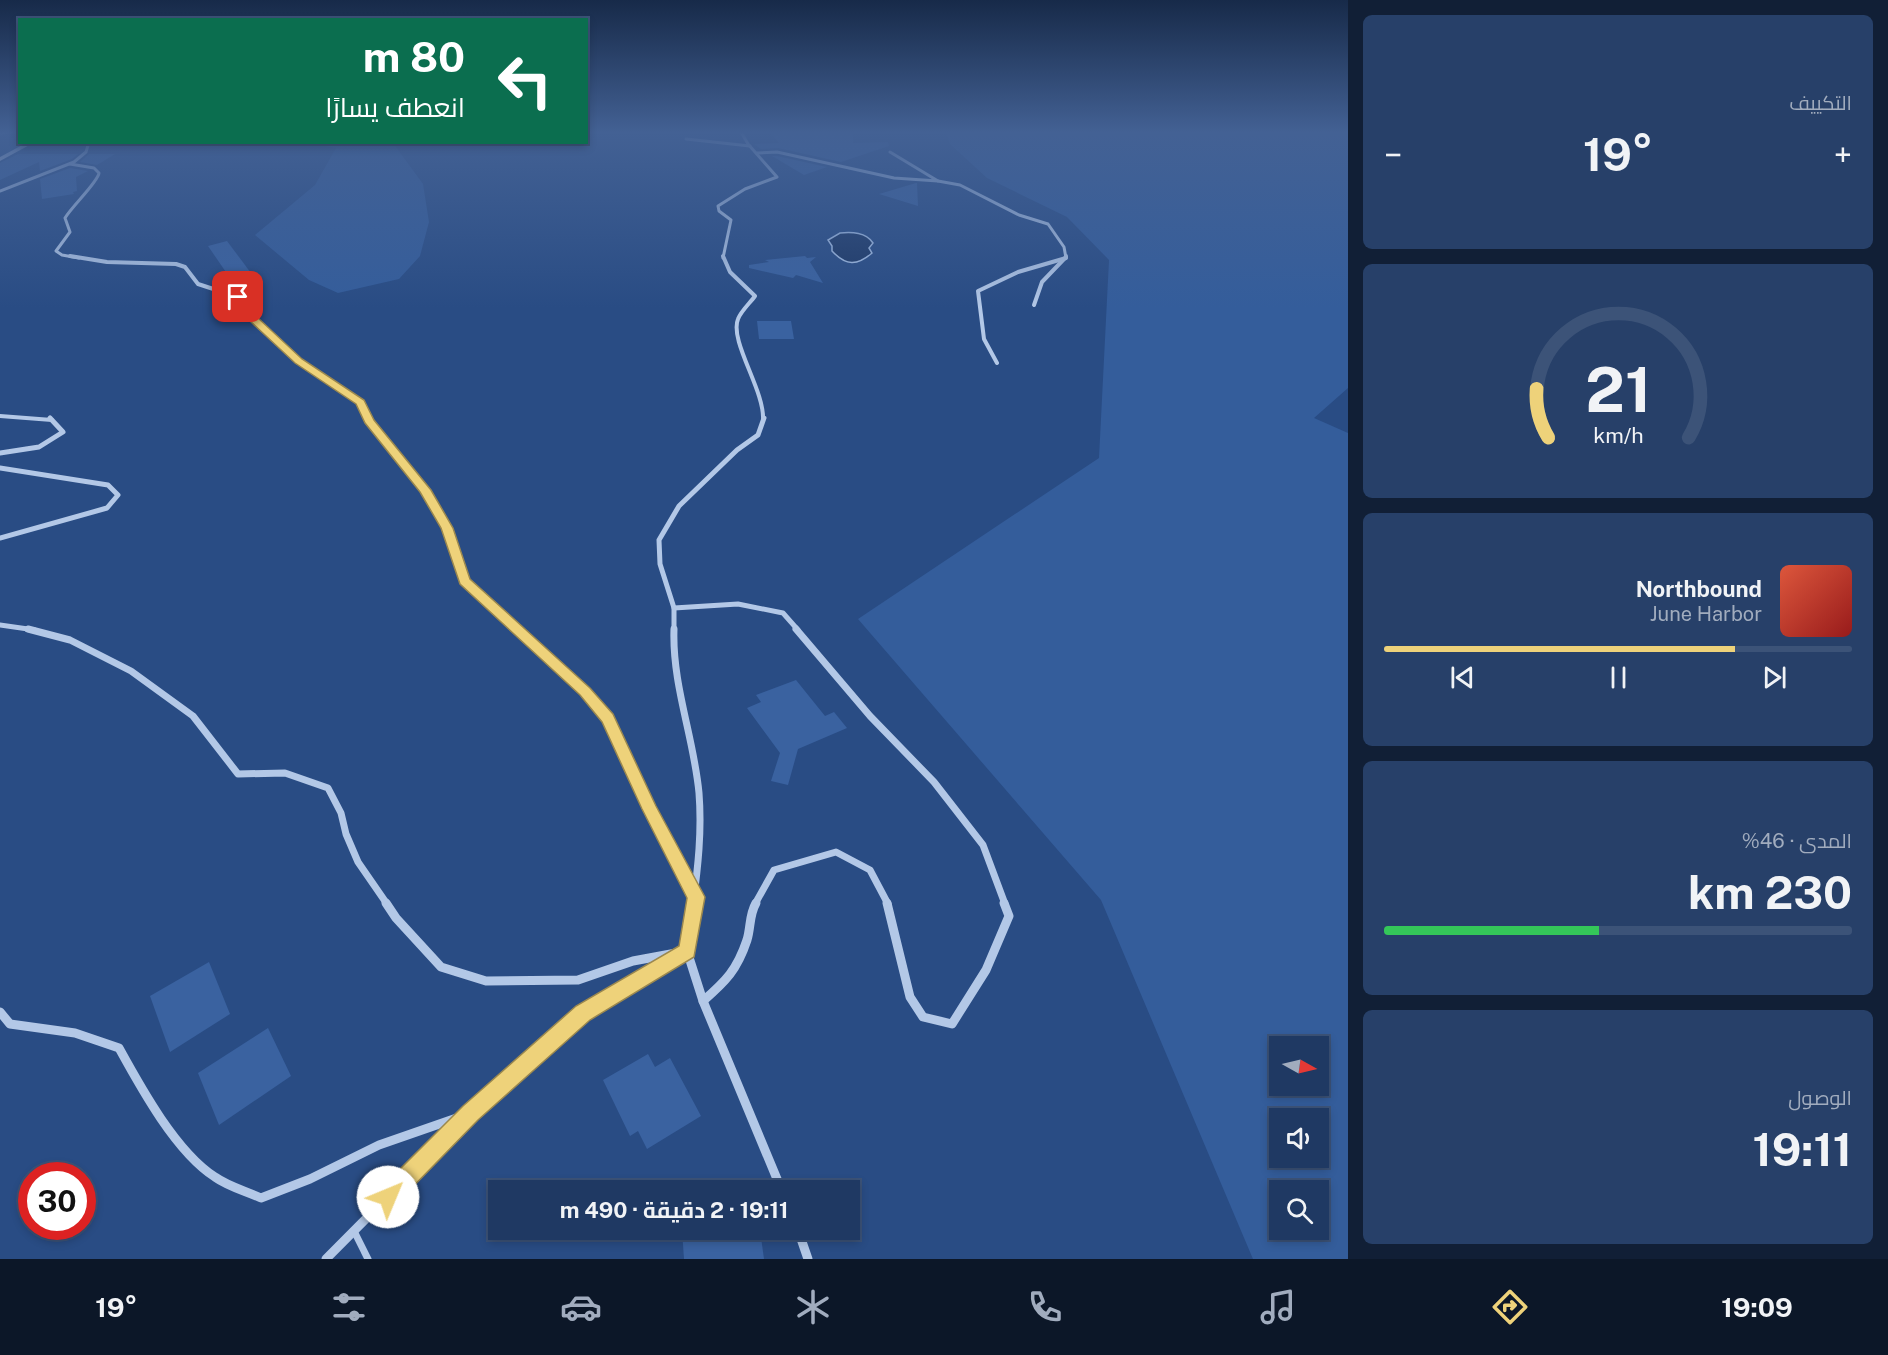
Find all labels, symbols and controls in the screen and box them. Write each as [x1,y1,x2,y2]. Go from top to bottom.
text: 80 m [363,32,465,81]
icon: left [486,42,564,120]
text: انعطف يسارًا [325,91,465,123]
text: التكييف [1789,91,1852,115]
text: 19° [1583,128,1653,181]
text: − [1384,136,1402,174]
text: + [1834,136,1852,174]
pin [212,271,263,322]
icon: arrive [221,280,254,313]
text: 21 [1585,353,1651,426]
text: km/h [1593,423,1643,448]
text: Northbound [1636,576,1762,602]
text: June Harbor [1650,602,1762,626]
icon: previous [1446,661,1479,694]
icon: pause [1602,661,1635,694]
icon: next [1758,661,1791,694]
text: المدى · 46% [1742,829,1852,853]
text: 230 km [1688,866,1852,919]
north arrow [1269,1036,1329,1096]
map controls [1269,1036,1329,1240]
text: الوصول [1788,1086,1852,1110]
button: sound [1269,1108,1329,1168]
text: 19:11 [1752,1123,1852,1176]
speed limit sign: 30 [18,1162,96,1240]
position arrow [356,1165,420,1229]
button: search [1269,1180,1329,1240]
text: 19:11 · 2 دقيقة · 490 m [560,1197,788,1223]
icon: filters [328,1286,370,1328]
icon: car [560,1286,602,1328]
icon: climate [792,1286,834,1328]
icon: phone [1024,1286,1066,1328]
icon: music [1257,1286,1299,1328]
icon: directions [1489,1286,1531,1328]
text: 19° [95,1291,137,1323]
text: 19:09 [1721,1291,1793,1323]

